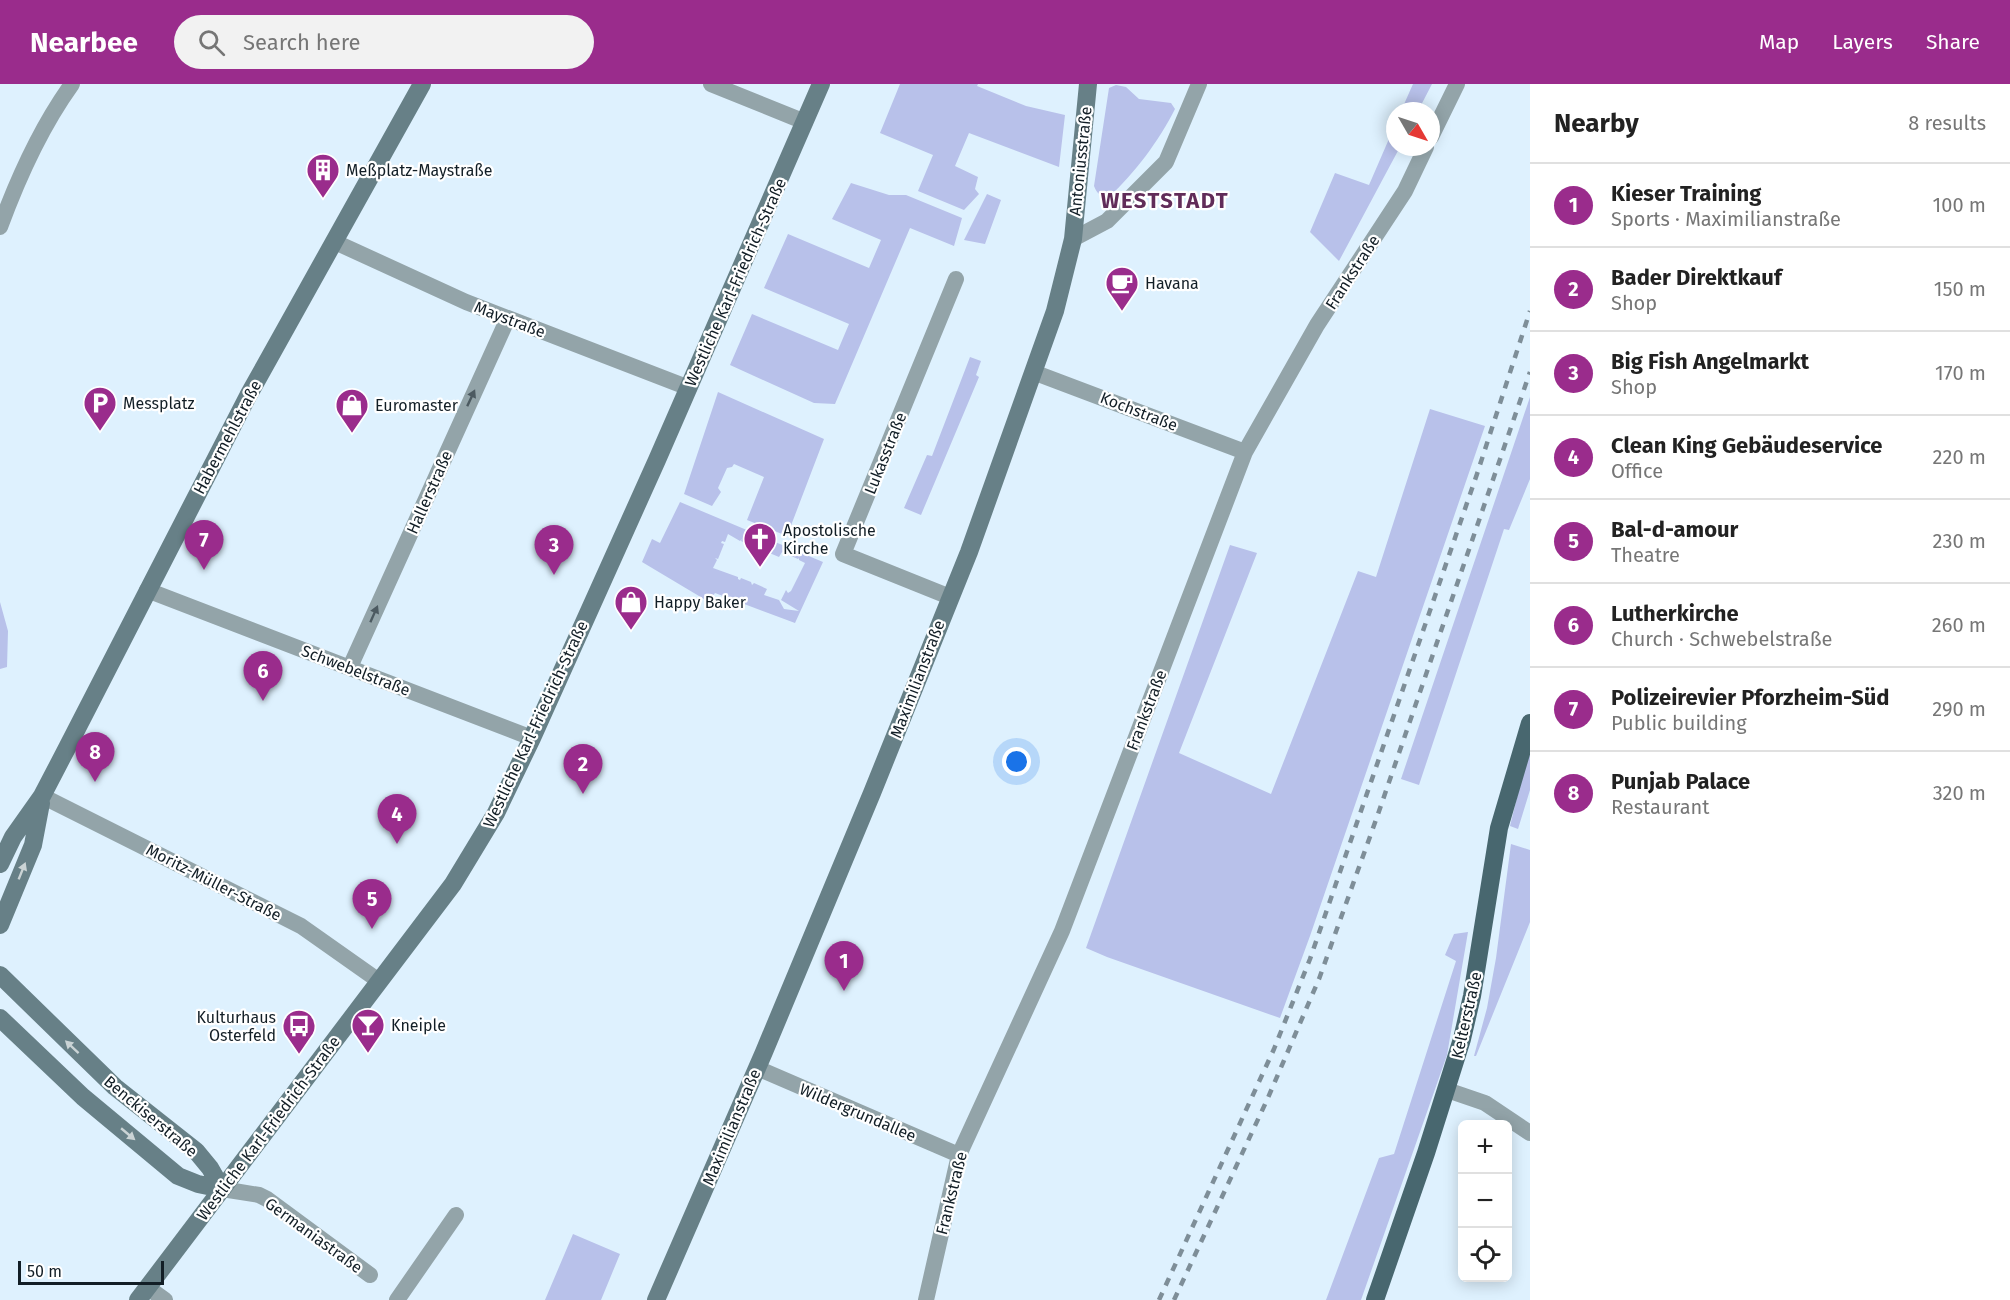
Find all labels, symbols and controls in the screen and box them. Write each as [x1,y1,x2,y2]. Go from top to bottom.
search box [174,15,594,69]
text: Nearbee [30,26,138,59]
icon: search [195,26,228,59]
text: Search here [243,29,360,56]
text: Map [1759,29,1799,55]
text: Layers [1832,29,1893,55]
text: Share [1926,29,1980,55]
north arrow [1386,102,1440,156]
street label: Antoniusstraße [1065,106,1096,217]
text: Nearby [1554,108,1639,139]
text: 8 results [1908,111,1986,135]
building icon: Meßplatz-Maystraße [305,152,341,199]
place label: Meßplatz-Maystraße [346,161,493,180]
street label: Westliche Karl-Friedrich-Straße [681,175,790,389]
text: Kieser Training [1611,180,1761,207]
district label: WESTSTADT [1101,187,1229,214]
text: 1 [1569,193,1578,217]
text: 100 m [1933,193,1986,217]
text: Sports · Maximilianstraße [1611,207,1841,231]
street label: Frankstraße [1321,232,1384,313]
text: Bader Direktkauf [1611,264,1782,291]
cafe icon: Havana [1104,265,1140,312]
place label: Havana [1145,274,1199,293]
text: 2 [1568,277,1579,301]
text: 150 m [1934,277,1986,301]
text: Shop [1611,291,1657,315]
street label: Maystraße [472,297,548,342]
text: Big Fish Angelmarkt [1611,348,1809,375]
text: 3 [1568,361,1579,385]
text: 170 m [1935,361,1986,385]
text: Shop [1611,375,1657,399]
street label: Habermehlstraße [189,377,265,497]
parking icon: Messplatz [82,385,118,432]
shop icon: Euromaster [334,387,370,434]
street label: Kochstraße [1097,388,1180,435]
one-way arrow [467,389,476,406]
place label: Messplatz [123,394,195,413]
place label: Euromaster [375,396,459,415]
street label: Lukasstraße [860,409,910,497]
text: Clean King Gebäudeservice [1611,432,1882,459]
text: 4 [1568,445,1579,469]
text: 220 m [1933,445,1986,469]
street label: Hallerstraße [403,448,456,537]
text: Office [1611,459,1663,483]
text: Bal-d-amour [1611,516,1738,543]
pin: 7 [184,520,224,570]
church icon: Apostolische Kirche [742,521,778,568]
place label: Apostolische Kirche [783,521,876,558]
pin: 3 [534,526,574,575]
text: 5 [1568,529,1579,553]
text: 230 m [1933,529,1986,553]
text: Theatre [1611,543,1680,567]
shop icon: Happy Baker [613,584,649,631]
place label: Happy Baker [654,593,747,612]
text: Lutherkirche [1611,600,1739,627]
one-way arrow [369,604,379,622]
text: 6 [1568,613,1579,637]
text: 260 m [1932,613,1986,637]
street label: Westliche Karl-Friedrich-Straße [479,618,592,831]
street label: Maximilianstraße [886,618,949,741]
text: Church · Schwebelstraße [1611,627,1832,651]
street label: Schwebelstraße [299,641,413,700]
pin: 6 [244,652,282,701]
street label: Frankstraße [1122,667,1171,753]
text: Polizeirevier Pforzheim-Süd [1611,684,1890,711]
text: 7 [1569,697,1578,721]
text: 290 m [1932,697,1986,721]
text: Public building [1611,711,1747,735]
pin: 8 [76,732,115,782]
pin: 2 [564,744,602,794]
your location [1002,747,1031,776]
text: Punjab Palace [1611,768,1750,795]
text: 8 [1568,781,1579,805]
text: 320 m [1933,781,1986,805]
pin: 4 [378,794,416,844]
text: Restaurant [1611,795,1709,819]
street label: Moritz-Müller-Straße [143,840,285,925]
one-way arrow [18,862,27,880]
pin: 5 [352,880,392,929]
pin: 1 [824,942,864,991]
street label: Kelterstraße [1447,970,1486,1060]
bar icon: Kneiple [350,1007,386,1054]
place label: Kulturhaus Osterfeld [197,1008,276,1045]
bus stop icon: Kulturhaus Osterfeld [281,1008,317,1055]
place label: Kneiple [391,1016,446,1035]
street label: Westliche Karl-Friedrich-Straße [193,1032,344,1224]
one-way arrow [66,1040,80,1054]
street label: Maximilianstraße [698,1066,765,1188]
street label: Benckiserstraße [100,1072,201,1161]
street label: Wildergrundallee [797,1079,919,1146]
map controls [1458,1120,1512,1282]
button: + [1458,1120,1512,1174]
one-way arrow [120,1127,135,1140]
street label: Frankstraße [932,1150,971,1237]
button: − [1458,1174,1512,1228]
street label: Germaniastraße [261,1194,366,1277]
button: locate [1458,1228,1512,1282]
scale bar [18,1258,164,1286]
text: 50 m [27,1262,62,1281]

